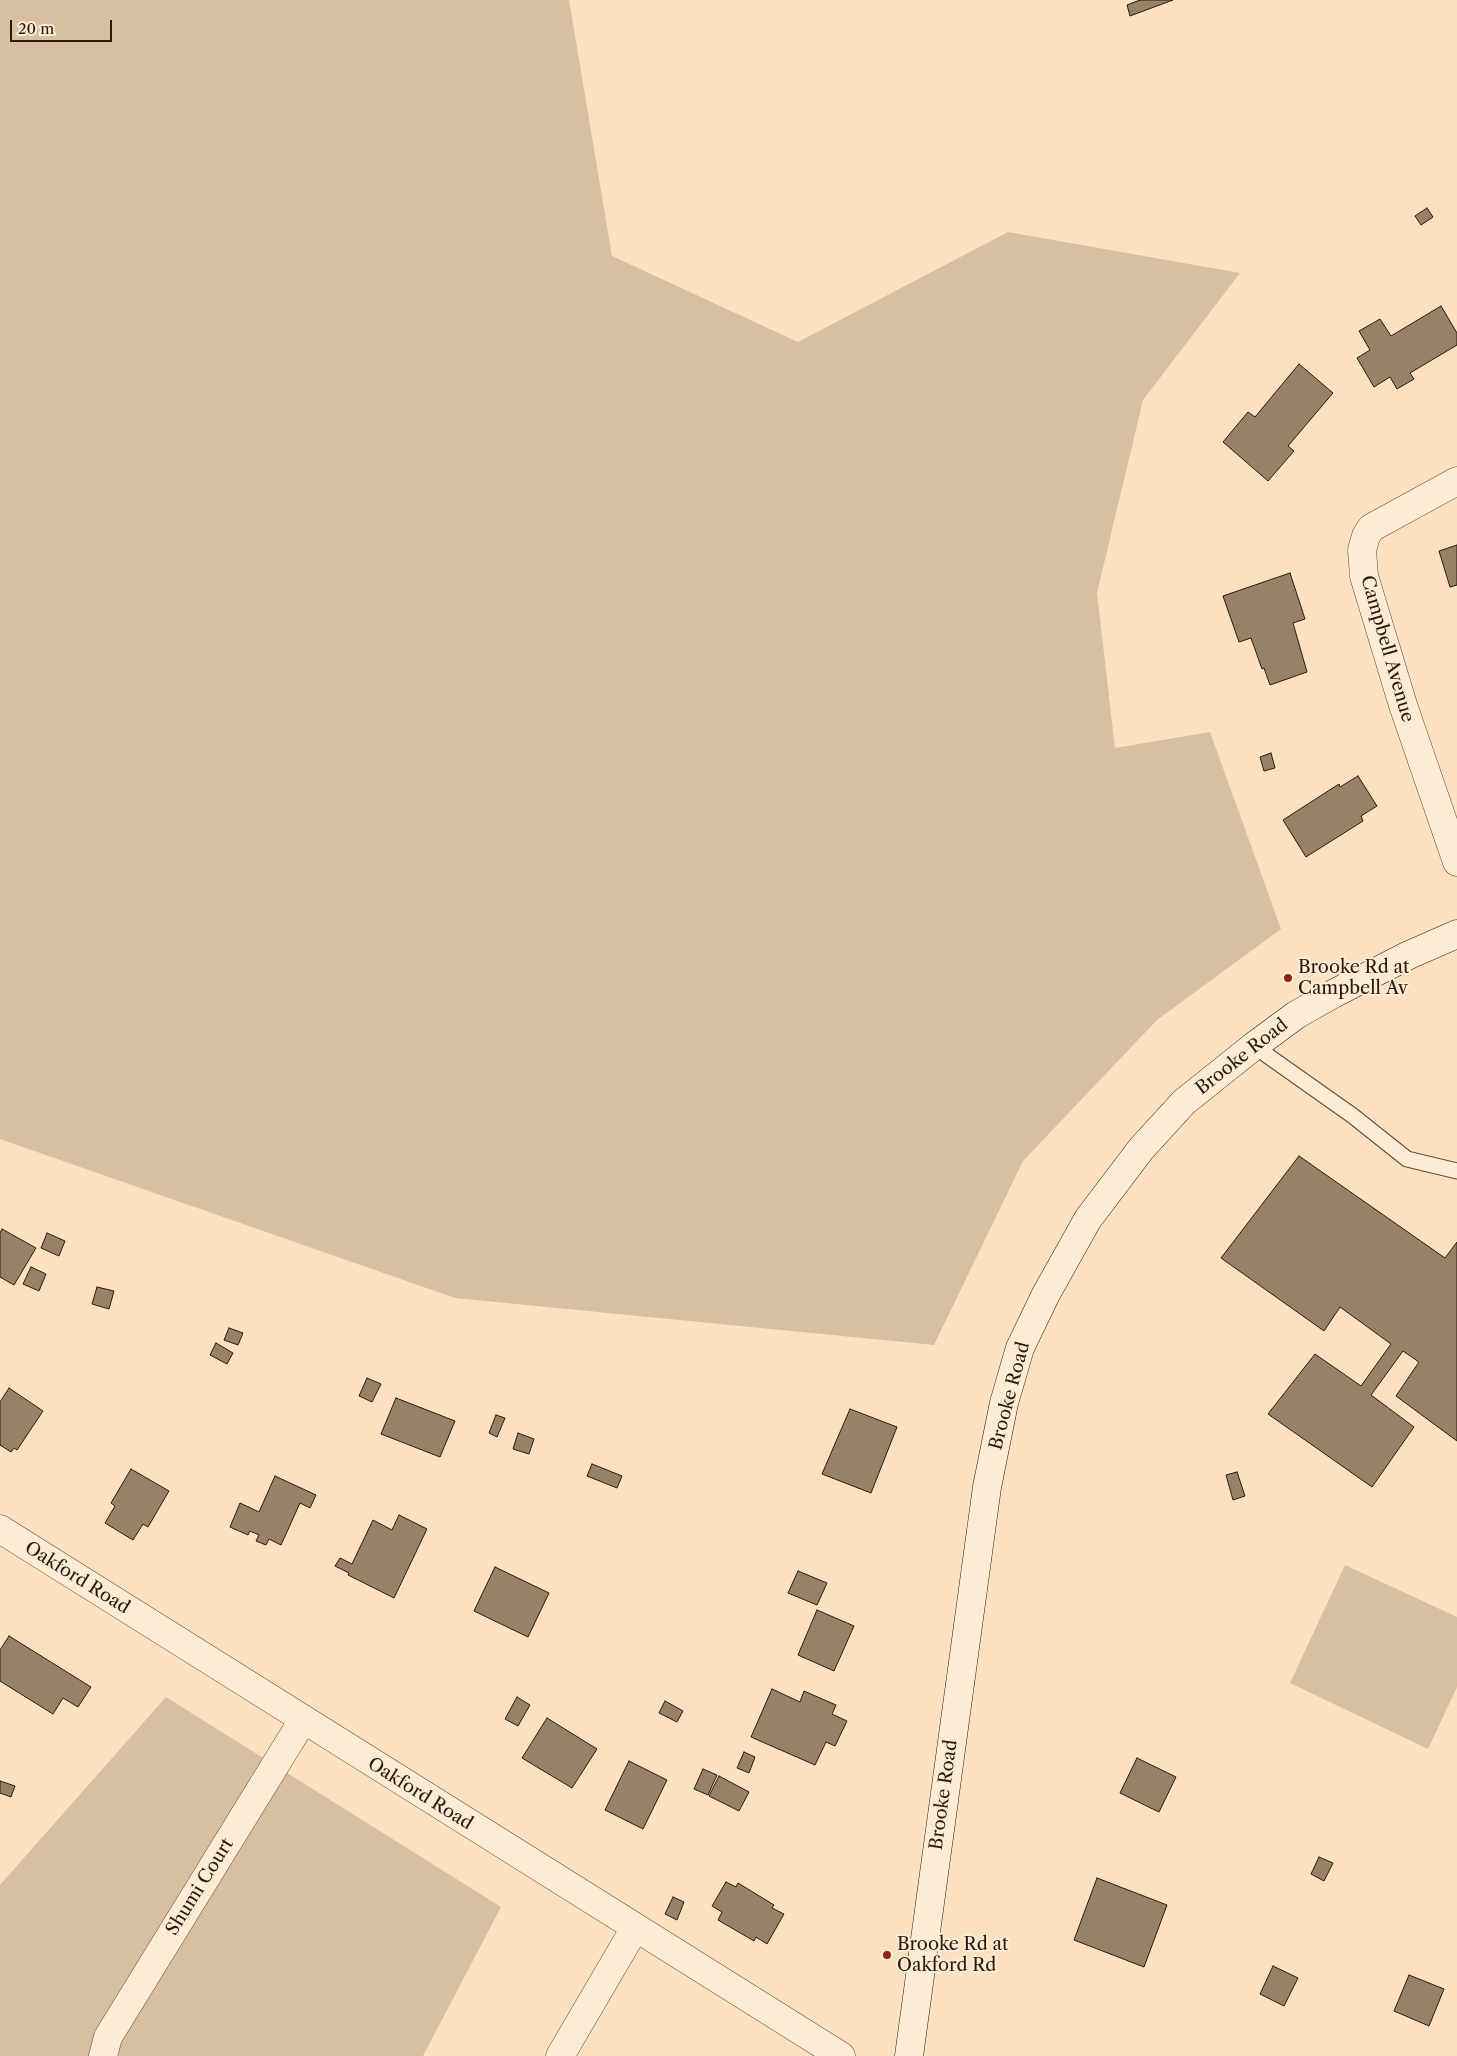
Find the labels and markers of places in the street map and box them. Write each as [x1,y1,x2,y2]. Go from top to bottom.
place label: Brooke Rd at Campbell Av [1298,957,1409,1000]
marker: Brooke Rd at Campbell Av [1282,972,1294,984]
place label: Brooke Rd at Oakford Rd [897,1934,1008,1976]
marker: Brooke Rd at Oakford Rd [881,1949,893,1961]

